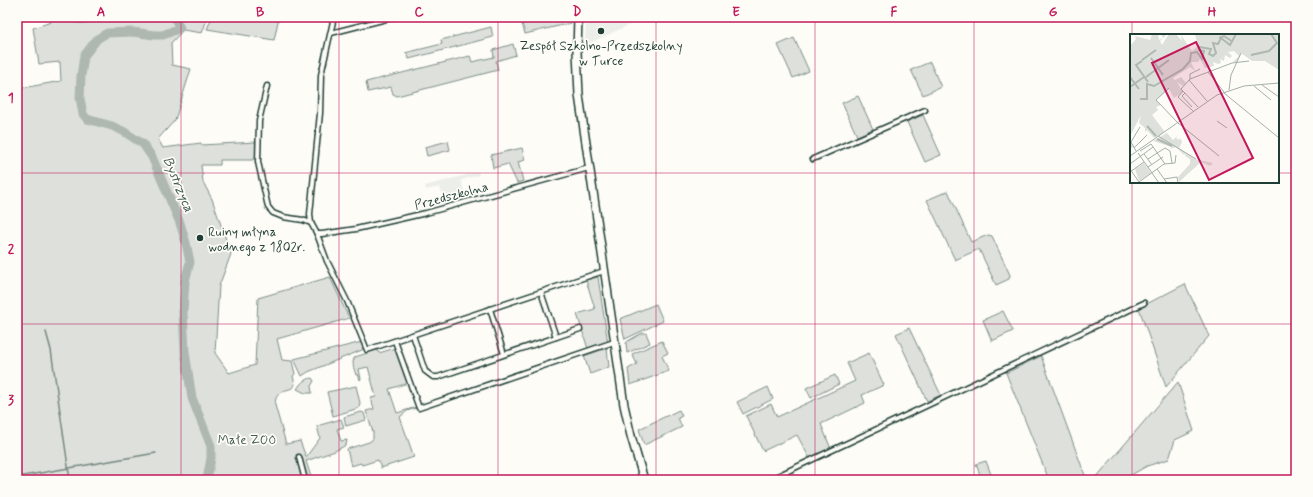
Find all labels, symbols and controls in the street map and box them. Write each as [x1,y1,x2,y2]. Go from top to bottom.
text: A [97,4,105,21]
text: B [256,4,265,21]
text: C [414,4,424,21]
text: D [573,4,582,21]
text: E [732,4,740,21]
text: F [891,4,898,21]
text: G [1049,4,1058,21]
text: H [1208,4,1217,21]
marker: Zespół Szkolno-Przedszkolny w Turce [596,26,606,36]
inset map [1130,34,1279,183]
place label: Zespół Szkolno-Przedszkolny w Turce [519,38,683,70]
text: 1 [8,90,14,107]
water label: Bystrzyca [158,154,198,215]
street label: Przedszkolna [413,178,490,214]
place label: Ruiny młyna wodnego z 1802r. [208,224,305,256]
marker: Ruiny młyna wodnego z 1802r. [195,233,205,243]
text: 2 [8,241,15,258]
text: 3 [8,392,14,409]
park label: Małe ZOO [218,432,276,449]

